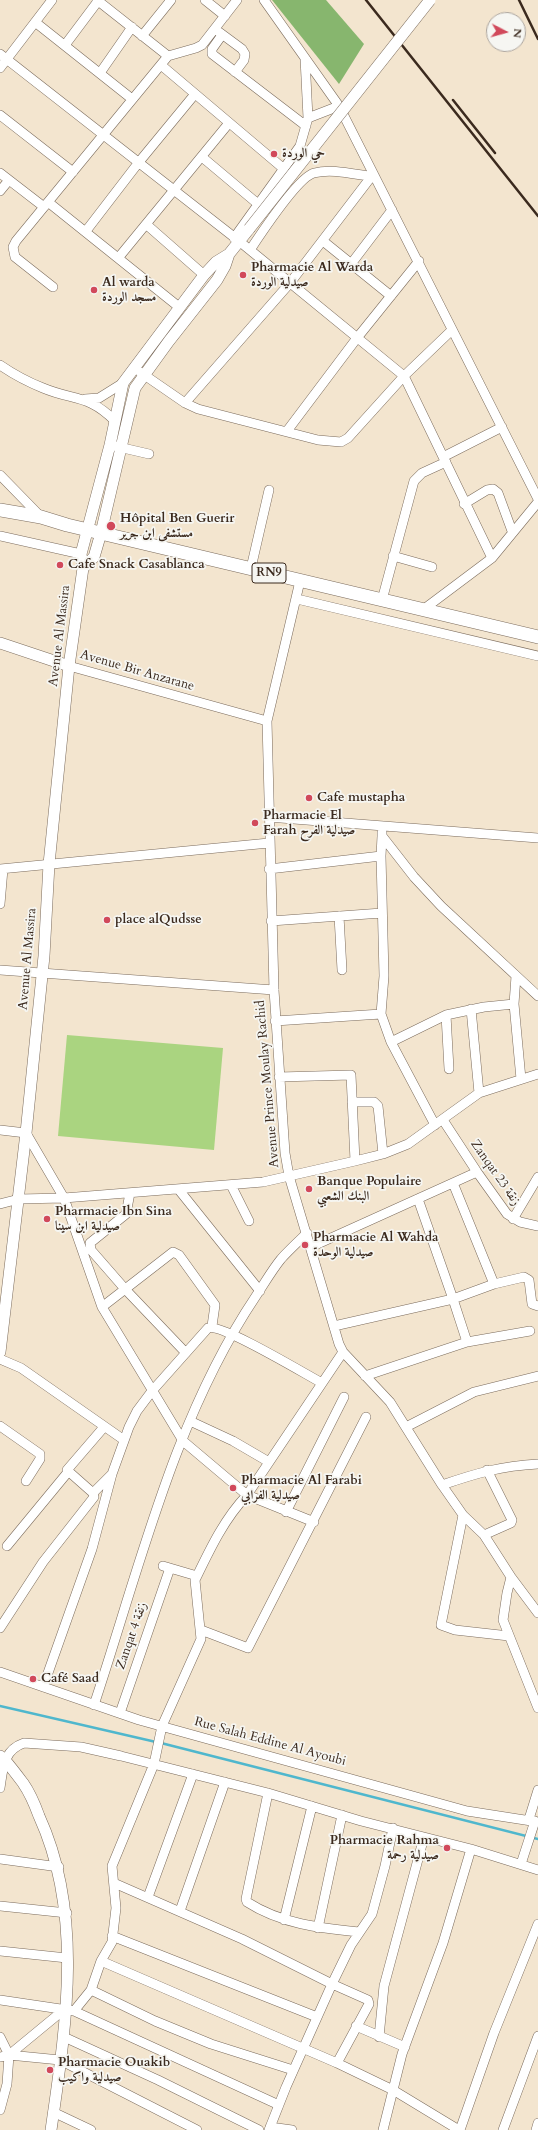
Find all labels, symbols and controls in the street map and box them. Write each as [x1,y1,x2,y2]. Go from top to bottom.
north arrow [486,12,526,52]
text: N [509,28,525,39]
place label: حي الوردة [282,146,325,162]
marker: حي الوردة [269,149,279,159]
place label: Pharmacie Al Warda صيدلية الوردة [251,260,373,291]
marker: Pharmacie Al Warda صيدلية الوردة [238,270,248,280]
place label: Al warda مسجد الوردة [102,275,156,306]
marker: Al warda مسجد الوردة [89,285,99,295]
place label: Hôpital Ben Guerir مستشفى ابن جرير [120,511,235,542]
marker: Hôpital Ben Guerir مستشفى ابن جرير [105,520,117,532]
place label: Cafe Snack Casablanca [68,557,205,573]
marker: Cafe Snack Casablanca [55,560,65,570]
road number: RN9 [252,563,286,583]
street label: Avenue Al Massira [46,584,74,688]
street label: Avenue Bir Anzarane [78,647,196,695]
place label: Cafe mustapha [317,790,405,806]
marker: Cafe mustapha [304,793,314,803]
place label: Pharmacie El Farah صيدلية الفرح [263,808,355,839]
marker: Pharmacie El Farah صيدلية الفرح [250,818,260,828]
street label: Avenue Al Massira [16,907,40,1011]
place label: place alQudsse [115,912,202,928]
marker: place alQudsse [102,915,112,925]
street label: Avenue Prince Moulay Rachid [253,999,283,1169]
street label: Zanqat 23 زنقة [467,1137,523,1209]
place label: Banque Populaire البنك الشعبي [317,1174,421,1205]
marker: Banque Populaire البنك الشعبي [304,1184,314,1194]
place label: Pharmacie Ibn Sina صيدلية ابن سينا [55,1204,172,1235]
marker: Pharmacie Ibn Sina صيدلية ابن سينا [42,1214,52,1224]
place label: Pharmacie Al Wahda صيدلية الوحدة [313,1230,439,1261]
marker: Pharmacie Al Wahda صيدلية الوحدة [300,1240,310,1250]
place label: Pharmacie Al Farabi صيدلية الفرابي [241,1473,362,1504]
marker: Pharmacie Al Farabi صيدلية الفرابي [228,1483,238,1493]
street label: Zanqat 4 زنقة [113,1600,151,1672]
place label: Café Saad [41,1671,99,1687]
marker: Café Saad [28,1674,38,1684]
street label: Rue Salah Eddine Al Ayoubi [192,1714,348,1770]
place label: Pharmacie Rahma صيدلية رحمة [330,1833,439,1864]
marker: Pharmacie Rahma صيدلية رحمة [442,1843,452,1853]
place label: Pharmacie Ouakib صيدلية واكيب [58,2055,170,2086]
marker: Pharmacie Ouakib صيدلية واكيب [45,2065,55,2075]

